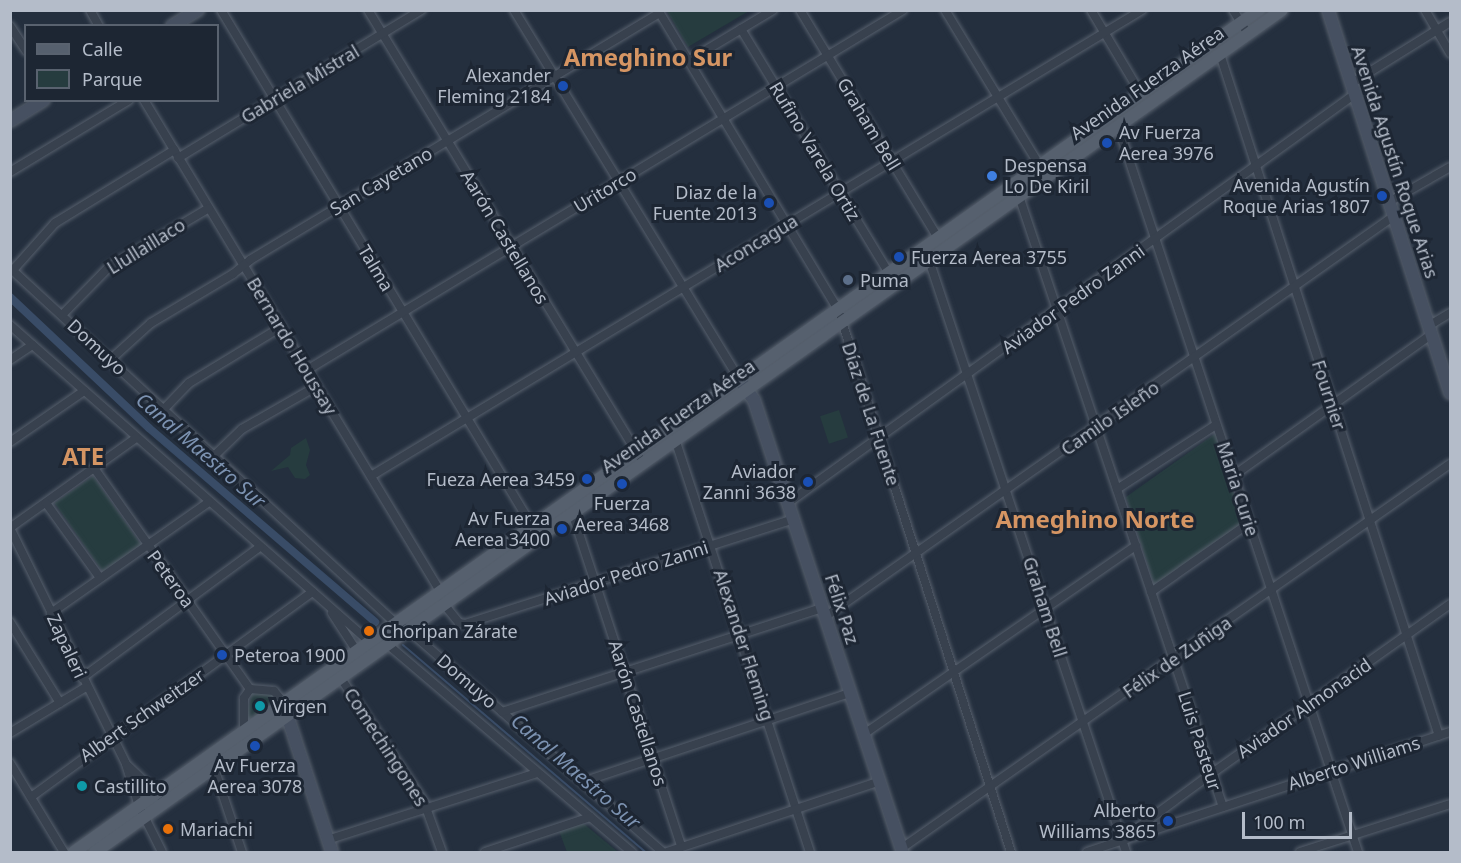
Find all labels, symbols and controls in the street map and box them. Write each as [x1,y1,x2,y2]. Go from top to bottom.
street label: Avenida Fuerza Aérea [1066,22,1228,144]
legend [24,24,219,102]
text: Calle [82,37,123,61]
street label: Gabriela Mistral [237,40,363,128]
district label: Ameghino Sur [564,43,732,71]
street label: Avenida Agustín Roque Arias [1347,43,1443,281]
place label: Alexander Fleming 2184 [437,65,551,107]
text: Parque [82,67,142,91]
street label: Graham Bell [833,74,905,174]
street label: Rufino Varela Ortiz [765,78,865,224]
marker: Alexander Fleming 2184 [556,79,570,93]
place label: Av Fuerza Aerea 3976 [1119,122,1214,164]
marker: Av Fuerza Aerea 3976 [1100,136,1114,150]
street label: San Cayetano [326,142,436,220]
place label: Despensa Lo De Kiril [1004,155,1089,198]
street label: Uritorco [570,163,640,217]
street label: Aarón Castellanos [457,166,553,308]
marker: Despensa Lo De Kiril [985,169,999,183]
place label: Avenida Agustín Roque Arias 1807 [1223,175,1370,218]
place label: Diaz de la Fuente 2013 [653,182,757,224]
marker: Avenida Agustín Roque Arias 1807 [1375,189,1389,203]
marker: Diaz de la Fuente 2013 [762,196,776,210]
street label: Aconcagua [710,210,802,276]
street label: Llullaillaco [103,213,189,279]
street label: Aviador Pedro Zanni [997,240,1149,358]
street label: Talma [354,241,398,295]
place label: Fuerza Aerea 3755 [911,246,1067,268]
marker: Fuerza Aerea 3755 [892,250,906,264]
place label: Puma [860,269,909,291]
marker: Puma [841,273,855,287]
street label: Bernardo Houssay [243,274,341,418]
street label: Domuyo [63,315,131,379]
street label: Díaz de La Fuente [838,340,904,488]
street label: Avenida Fuerza Aérea [597,355,759,477]
street label: Fournier [1308,357,1350,433]
street label: Camilo Isleño [1057,376,1163,460]
water label: Canal Maestro Sur [131,387,271,513]
street label: Maria Curie [1213,439,1263,539]
district label: ATE [62,442,104,470]
place label: Aviador Zanni 3638 [703,461,796,504]
place label: Fueza Aerea 3459 [426,468,575,490]
marker: Fueza Aerea 3459 [580,472,594,486]
marker: Aviador Zanni 3638 [801,475,815,489]
marker: Fuerza Aerea 3468 [615,477,629,491]
place label: Fuerza Aerea 3468 [575,493,669,536]
district label: Ameghino Norte [995,505,1195,533]
place label: Av Fuerza Aerea 3400 [455,508,550,550]
marker: Av Fuerza Aerea 3400 [555,522,569,536]
street label: Aviador Pedro Zanni [541,536,711,610]
street label: Peteroa [143,546,199,612]
street label: Graham Bell [1019,554,1071,660]
street label: Alexander Fleming [709,567,779,723]
street label: Félix Paz [821,571,863,647]
street label: Zapaleri [43,610,91,682]
street label: Félix de Zuñiga [1119,612,1235,702]
place label: Choripan Zárate [381,620,518,642]
marker: Choripan Zárate [362,624,376,638]
street label: Aarón Castellanos [604,637,672,789]
place label: Peteroa 1900 [234,644,346,666]
marker: Peteroa 1900 [215,648,229,662]
street label: Domuyo [433,649,501,713]
street label: Aviador Almonacid [1233,654,1375,762]
street label: Albert Schweitzer [76,664,208,766]
street label: Comechingones [340,684,432,810]
street label: Luis Pasteur [1174,689,1226,793]
place label: Virgen [272,695,327,717]
marker: Virgen [253,699,267,713]
water label: Canal Maestro Sur [506,708,646,834]
street label: Alberto Williams [1285,731,1423,795]
marker: Av Fuerza Aerea 3078 [248,739,262,753]
place label: Av Fuerza Aerea 3078 [208,755,302,798]
place label: Castillito [94,775,167,797]
marker: Castillito [75,779,89,793]
place label: Alberto Williams 3865 [1039,800,1156,842]
scale bar [1245,800,1354,838]
text: 100 m [1253,810,1305,834]
marker: Alberto Williams 3865 [1161,814,1175,828]
place label: Mariachi [180,818,253,840]
marker: Mariachi [161,822,175,836]

